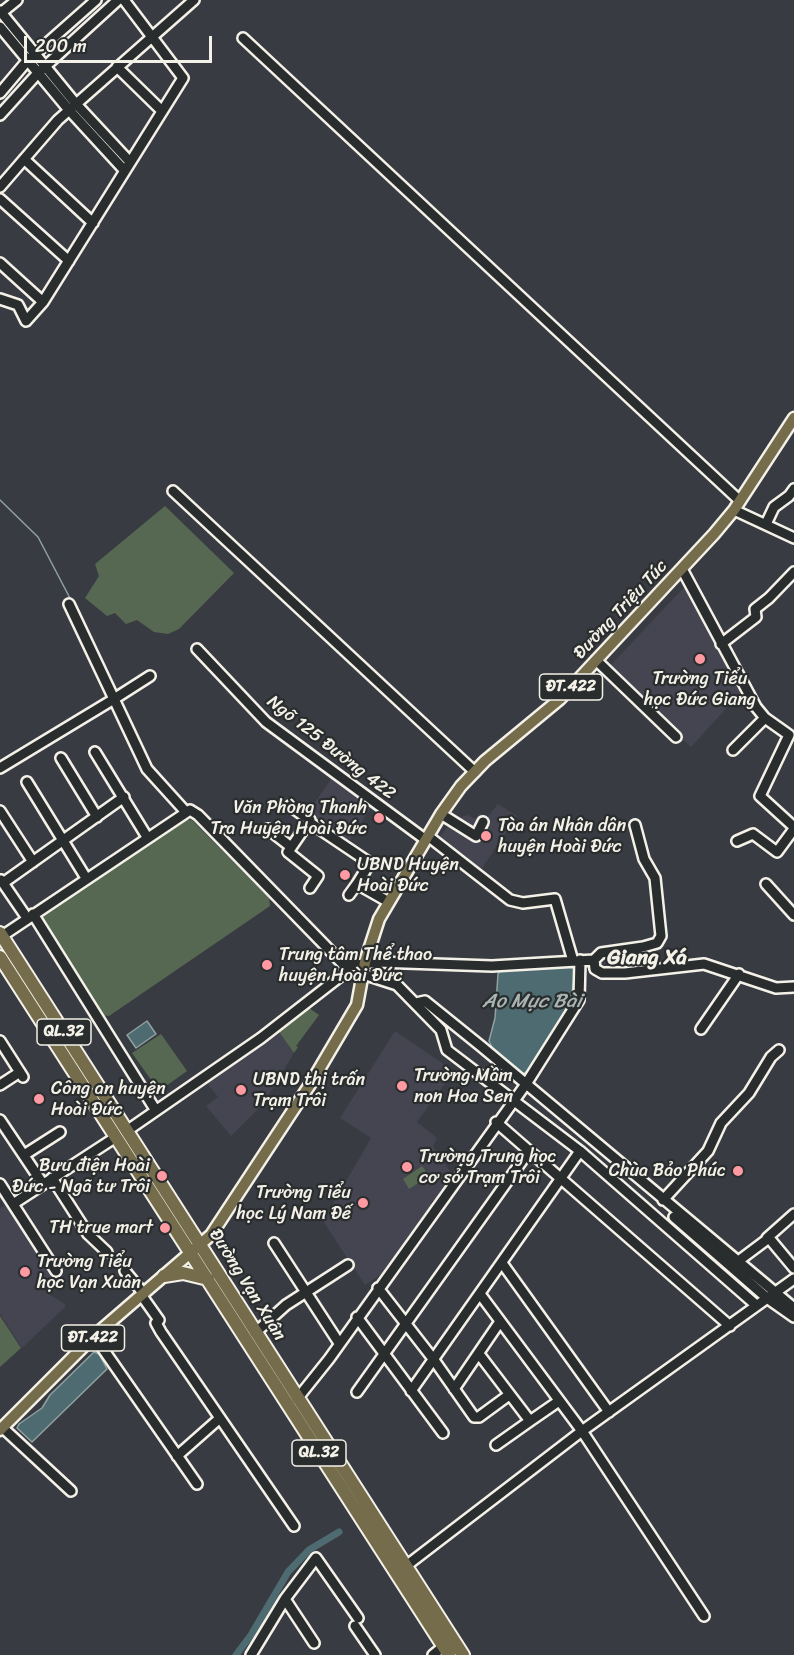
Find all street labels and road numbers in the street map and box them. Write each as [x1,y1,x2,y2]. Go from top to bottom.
street label: Đường Triệu Túc [570,556,672,664]
road number: ĐT.422 [540,674,602,700]
street label: Ngõ 125 Đường 422 [262,691,400,805]
road number: QL.32 [37,1019,91,1045]
street label: Đường Vạn Xuân [204,1225,290,1345]
road number: ĐT.422 [62,1325,124,1351]
road number: QL.32 [292,1440,346,1466]

